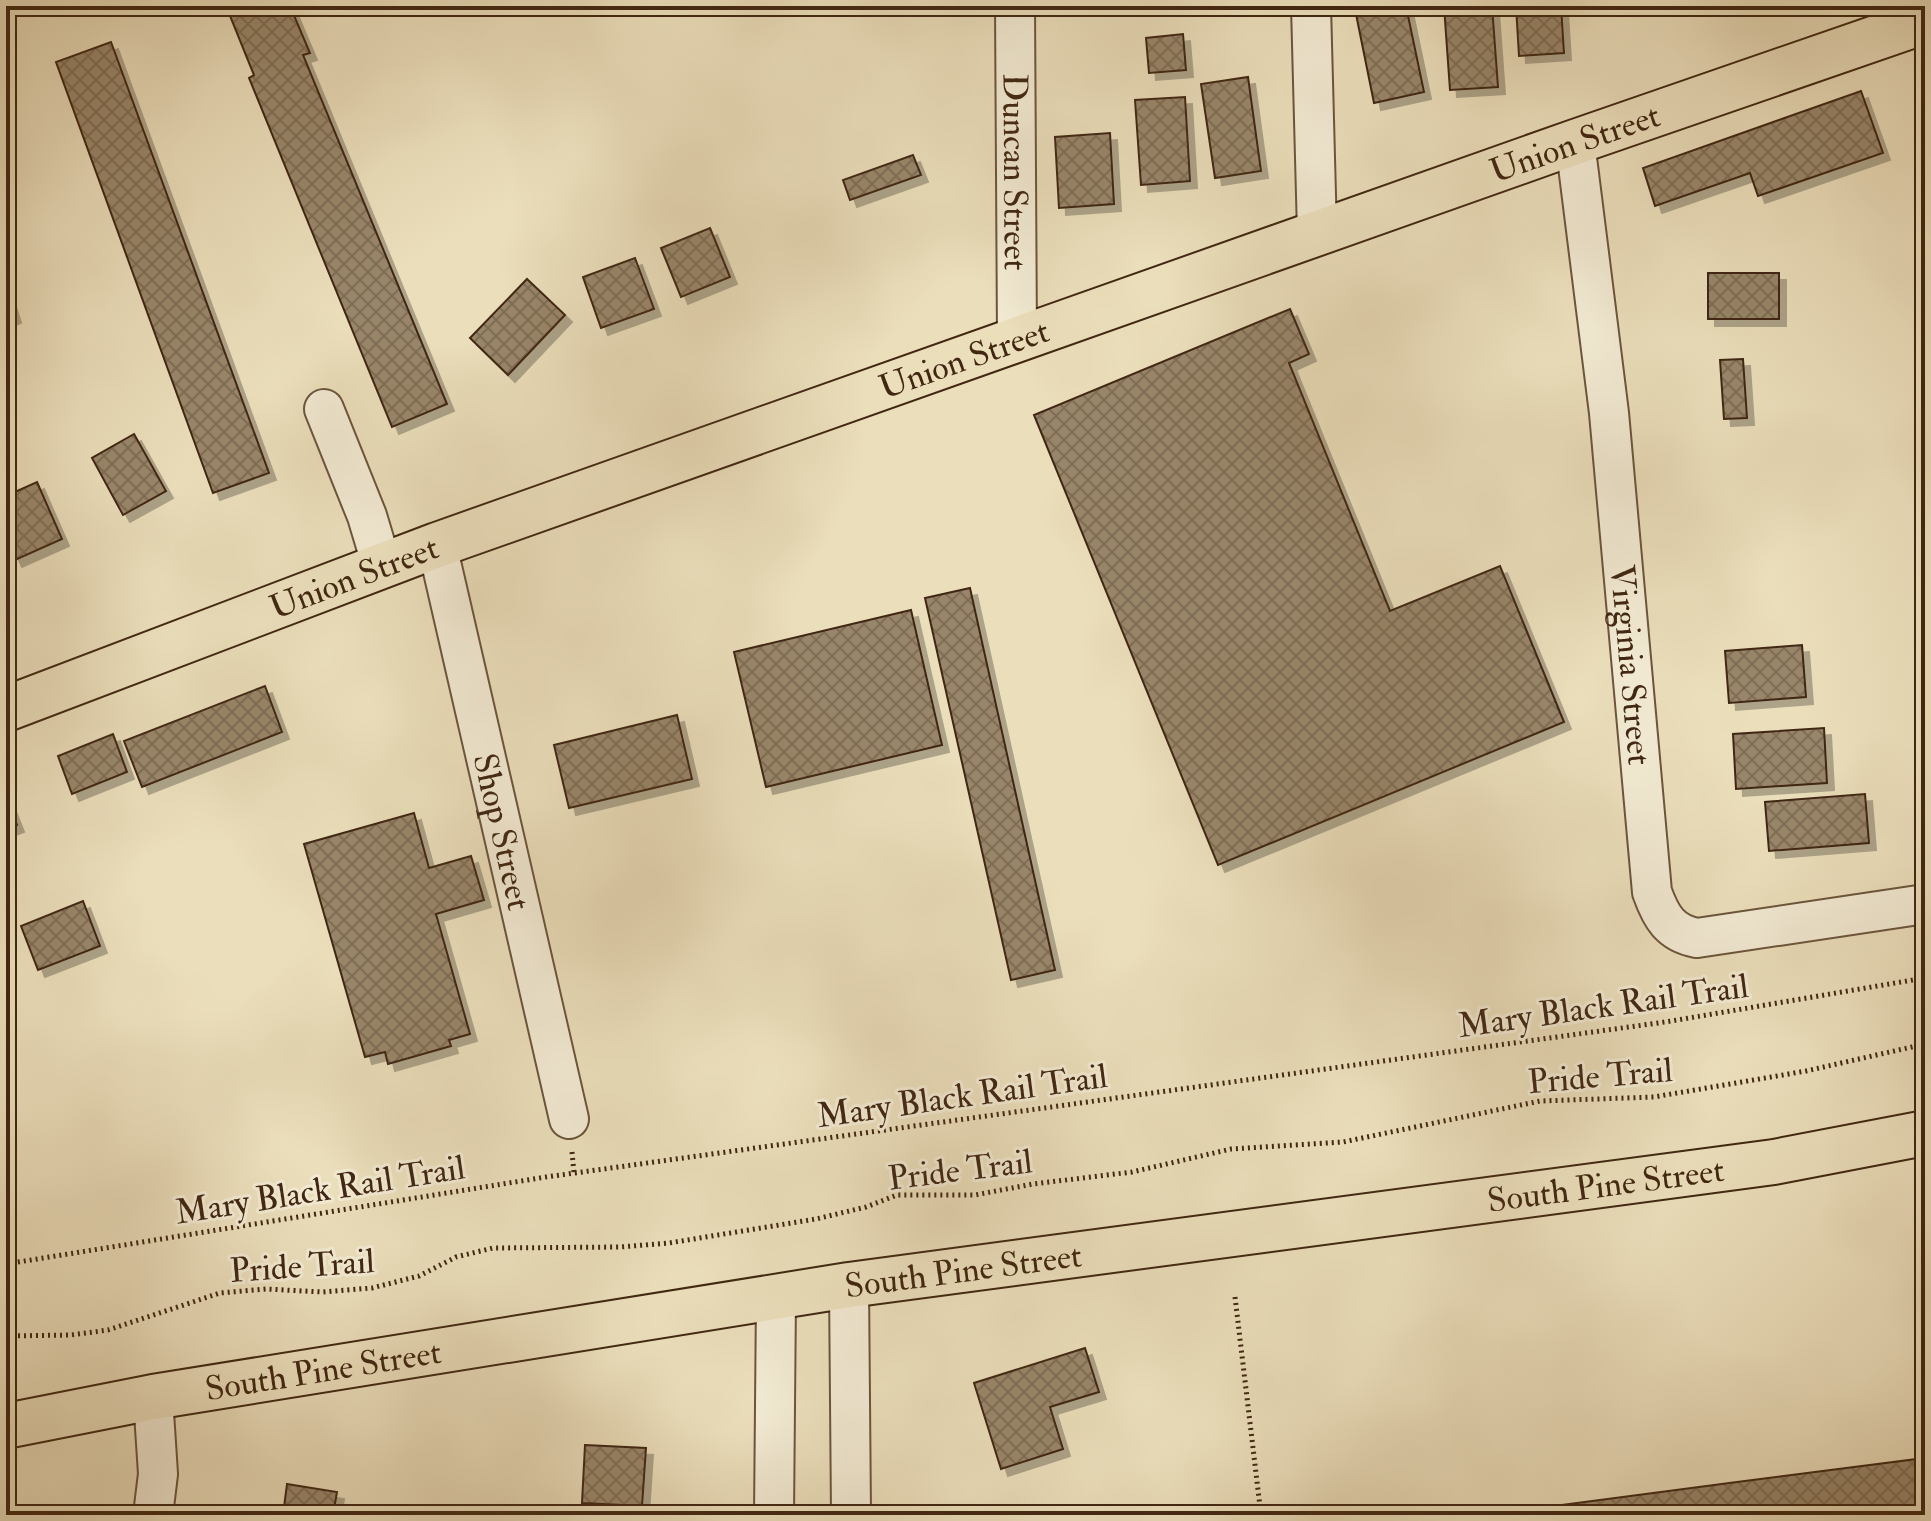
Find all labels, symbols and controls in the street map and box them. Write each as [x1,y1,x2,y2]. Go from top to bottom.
street label: Duncan Street [992,73,1037,271]
street label: Union Street [1484,94,1666,193]
street label: Union Street [874,310,1055,410]
street label: Union Street [264,527,445,630]
street label: Virginia Street [1600,563,1661,767]
street label: Shop Street [463,749,540,914]
street label: Mary Black Rail Trail [1455,965,1751,1048]
street label: Pride Trail [1526,1049,1675,1104]
street label: Mary Black Rail Trail [814,1055,1110,1138]
street label: Pride Trail [885,1140,1035,1201]
street label: Mary Black Rail Trail [172,1146,468,1235]
street label: South Pine Street [1485,1149,1727,1223]
street label: South Pine Street [842,1234,1084,1308]
street label: Pride Trail [228,1240,376,1293]
street label: South Pine Street [202,1331,444,1411]

